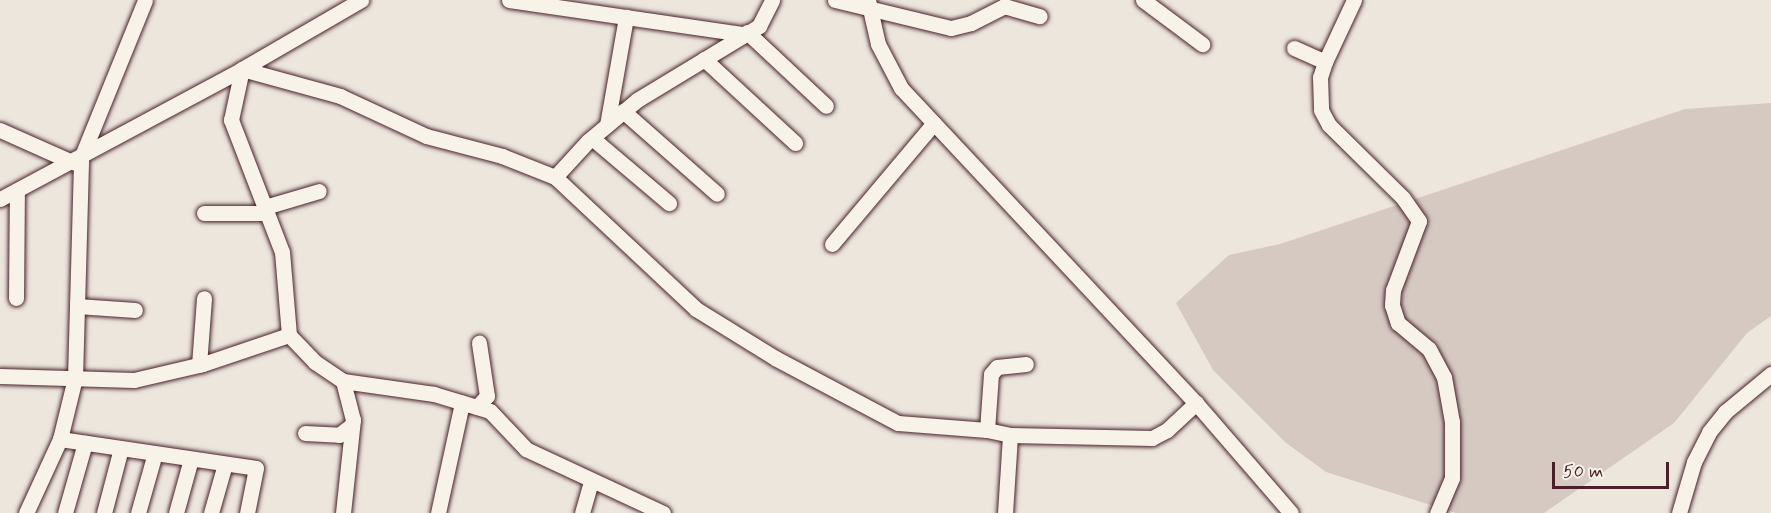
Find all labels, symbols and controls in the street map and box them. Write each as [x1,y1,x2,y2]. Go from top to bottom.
scale bar [1555,450,1672,488]
text: 50 m [1563,460,1603,484]

